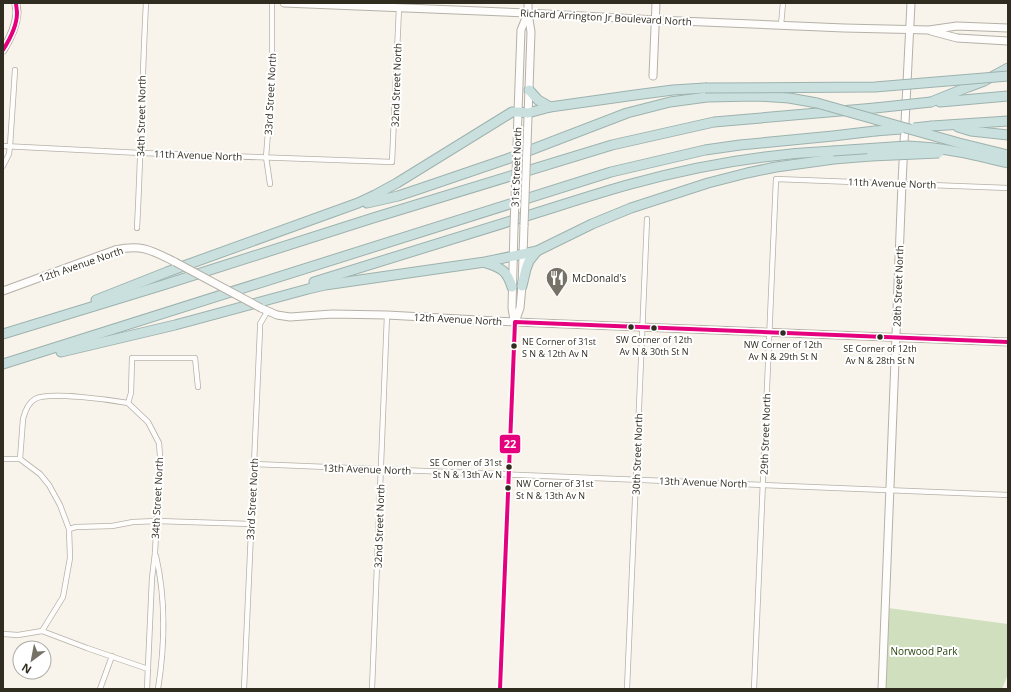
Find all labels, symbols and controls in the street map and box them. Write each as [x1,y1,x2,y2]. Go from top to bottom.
street label: Richard Arrington Jr Boulevard North [520,6,692,28]
street label: 32nd Street North [388,43,404,127]
street label: 33rd Street North [261,53,279,135]
street label: 34th Street North [133,75,149,157]
street label: 31st Street North [508,127,524,207]
street label: 11th Avenue North [154,146,242,164]
street label: 11th Avenue North [848,174,936,192]
street label: 12th Avenue North [37,243,125,285]
street label: 28th Street North [890,245,906,327]
restaurant icon: McDonald's [544,265,570,298]
place label: McDonald's [572,271,627,285]
street label: 12th Avenue North [413,310,503,328]
unlabelled marker [626,322,636,332]
marker: SW Corner of 12th Av N & 30th St N [649,323,659,333]
marker: NW Corner of 12th Av N & 29th St N [778,328,788,338]
marker: SE Corner of 12th Av N & 28th St N [875,332,885,342]
place label: SW Corner of 12th Av N & 30th St N [616,333,692,358]
place label: NE Corner of 31st S N & 12th Av N [522,335,596,360]
place label: NW Corner of 12th Av N & 29th St N [744,338,822,363]
marker: NE Corner of 31st S N & 12th Av N [509,341,519,351]
place label: SE Corner of 12th Av N & 28th St N [843,342,917,367]
street label: 29th Street North [757,393,773,475]
street label: 30th Street North [629,413,645,495]
line badge: 22 [499,434,521,454]
text: 22 [504,436,516,451]
place label: SE Corner of 31st St N & 13th Av N [430,456,502,481]
street label: 34th Street North [148,457,166,539]
street label: 33rd Street North [243,458,261,540]
street label: 13th Avenue North [323,460,411,478]
marker: SE Corner of 31st St N & 13th Av N [504,462,514,472]
street label: 13th Avenue North [659,473,747,491]
place label: NW Corner of 31st St N & 13th Av N [516,477,593,502]
marker: NW Corner of 31st St N & 13th Av N [503,483,513,493]
street label: 32nd Street North [371,484,387,568]
north arrow [12,640,52,680]
park label: Norwood Park [890,644,958,658]
text: N [19,660,34,678]

